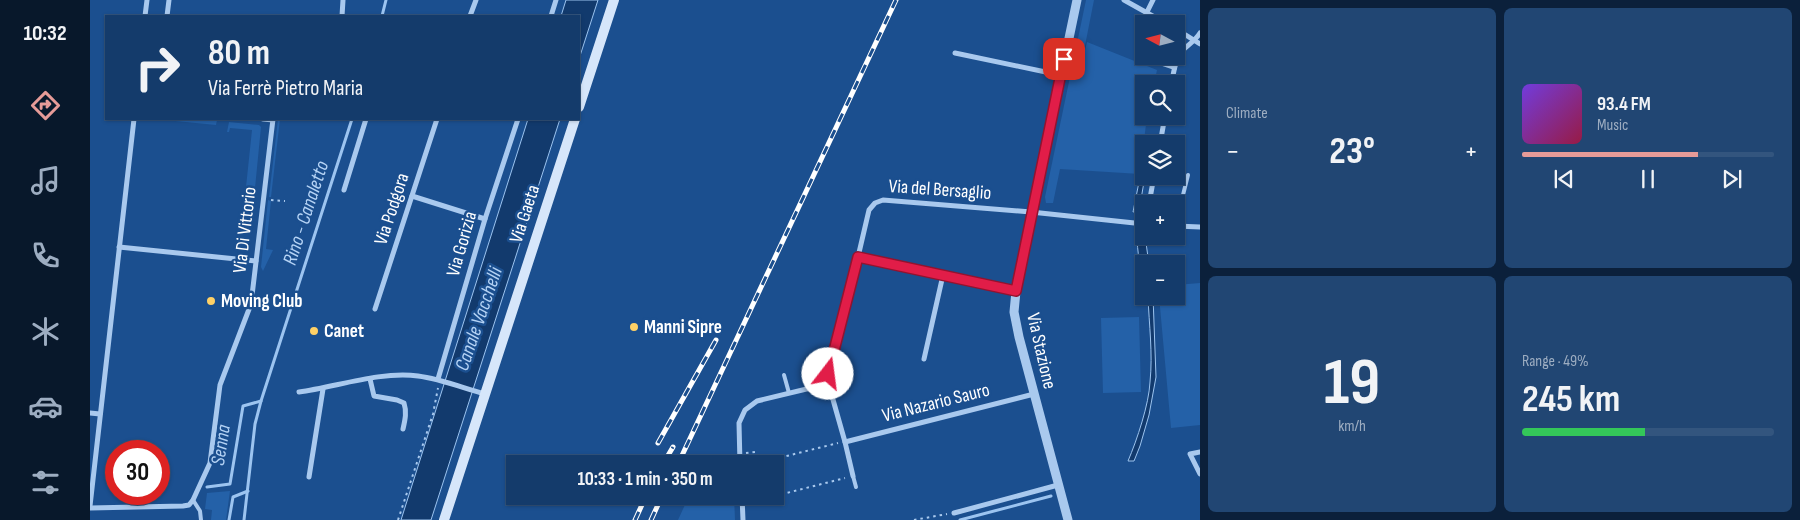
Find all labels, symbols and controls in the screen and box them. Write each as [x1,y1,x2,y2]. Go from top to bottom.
north arrow [1135,15,1185,65]
map controls [1135,15,1185,305]
text: 10:32 [23,20,67,47]
text: 80 m [208,32,270,75]
icon: right [125,35,190,100]
pin [1043,38,1085,80]
icon: arrive [1050,45,1078,73]
text: Via Ferrè Pietro Maria [208,75,363,102]
button: search [1135,75,1185,125]
icon: directions [28,88,63,123]
text: 93.4 FM [1597,93,1651,116]
text: Climate [1226,104,1268,123]
text: Music [1597,116,1628,135]
text: 23° [1329,129,1375,174]
button: layers [1135,135,1185,185]
text: − [1226,135,1240,168]
text: + [1464,135,1478,168]
water label: Rino - Canaletto [278,158,334,268]
icon: music [28,163,63,198]
icon: previous [1550,165,1578,193]
icon: pause [1634,165,1662,193]
icon: next [1718,165,1746,193]
street label: Via Podgora [370,170,414,248]
street label: Via del Bersaglio [888,175,992,205]
street label: Via Gaeta [505,182,545,246]
street label: Via Di Vittorio [228,186,262,274]
button: + [1135,195,1185,245]
street label: Via Gorizia [442,209,482,279]
icon: phone [28,238,63,273]
button: − [1135,255,1185,305]
water label: Canale Vacchelli [450,263,508,374]
place label: Moving Club [221,290,303,313]
marker: Moving Club [205,295,217,307]
street label: Via Stazione [1021,311,1061,391]
icon: climate [28,314,63,349]
place label: Manni Sipre [644,316,722,339]
place label: Canet [324,320,364,343]
marker: Manni Sipre [628,321,640,333]
marker: Canet [308,325,320,337]
text: 19 [1324,345,1380,423]
position arrow [801,347,853,399]
text: Range · 49% [1522,352,1589,371]
text: 245 km [1522,377,1620,422]
street label: Via Nazario Sauro [880,379,992,427]
icon: car [28,389,63,424]
text: km/h [1338,417,1366,436]
water label: Senna [206,423,236,467]
speed limit sign: 30 [105,440,170,505]
icon: filters [28,465,63,500]
text: 10:33 · 1 min · 350 m [577,468,713,491]

